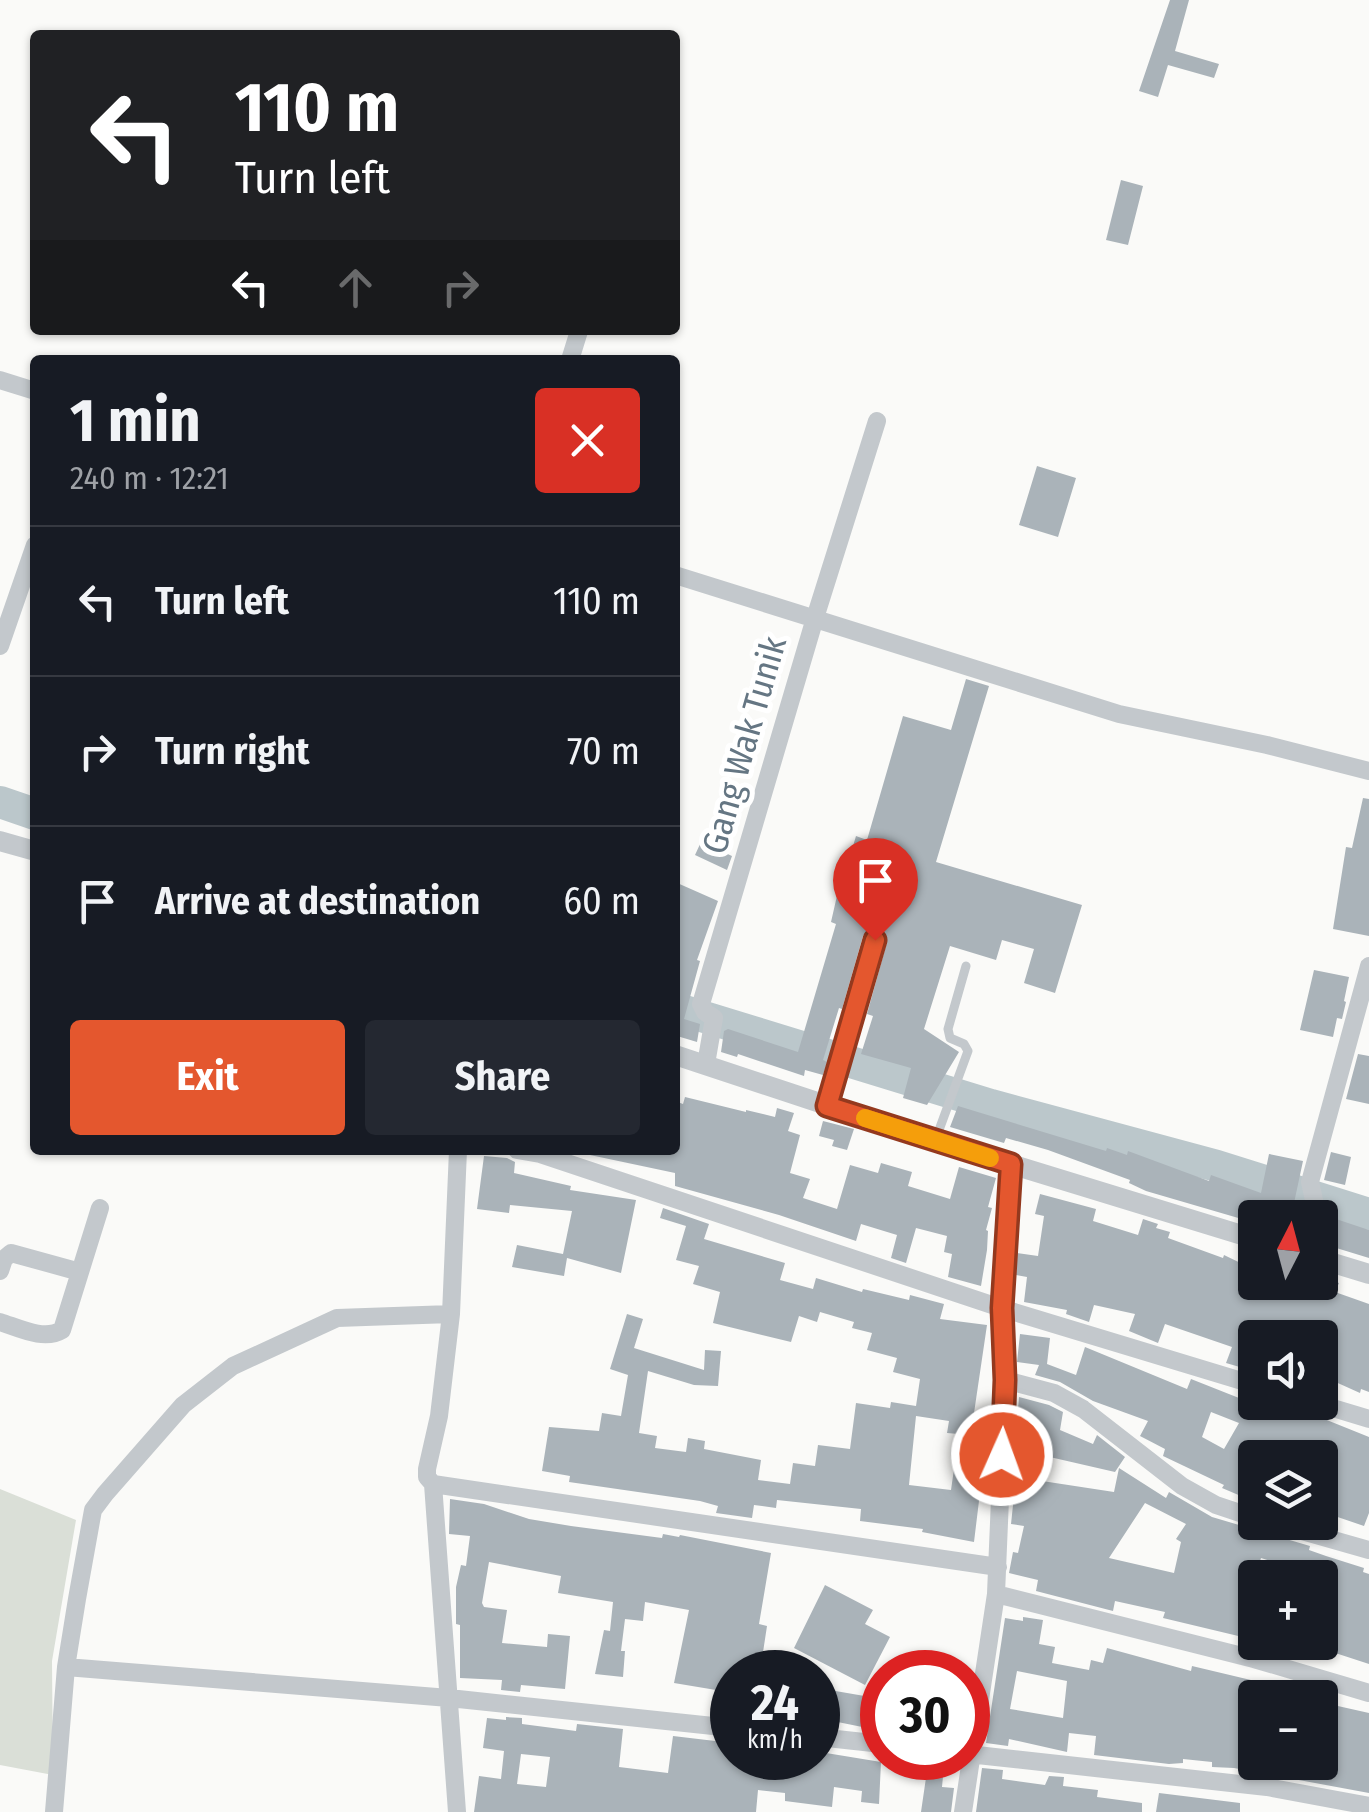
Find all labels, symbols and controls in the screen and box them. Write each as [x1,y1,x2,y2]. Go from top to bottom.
text: 110 m [235,66,399,150]
icon: left [70,70,200,200]
text: Turn left [235,151,390,205]
icon: left [223,260,278,315]
icon: ahead [328,260,383,315]
icon: right [433,260,488,315]
text: 1 min [70,385,201,457]
button: close [535,388,640,493]
text: 240 m · 12:21 [70,459,229,497]
icon: left [70,574,125,629]
text: Turn left [155,578,289,624]
text: 110 m [553,578,640,624]
street label: Gang Wak Tunik [693,631,795,858]
icon: right [70,724,125,779]
text: Turn right [155,728,309,774]
text: 70 m [567,728,640,774]
pin [833,838,918,941]
icon: arrive [848,853,903,908]
icon: arrive [70,874,125,929]
text: Arrive at destination [155,878,480,924]
text: 60 m [563,878,640,924]
button: Exit [70,1020,345,1135]
button: Share [365,1020,640,1135]
north arrow [1238,1200,1338,1300]
map controls [1238,1200,1338,1780]
button: sound [1238,1320,1338,1420]
position arrow [950,1403,1054,1507]
button: layers [1238,1440,1338,1540]
button: + [1238,1560,1338,1660]
speed limit sign: 30 [860,1650,990,1780]
text: 24 [751,1673,799,1733]
button: − [1238,1680,1338,1780]
text: km/h [747,1725,803,1755]

